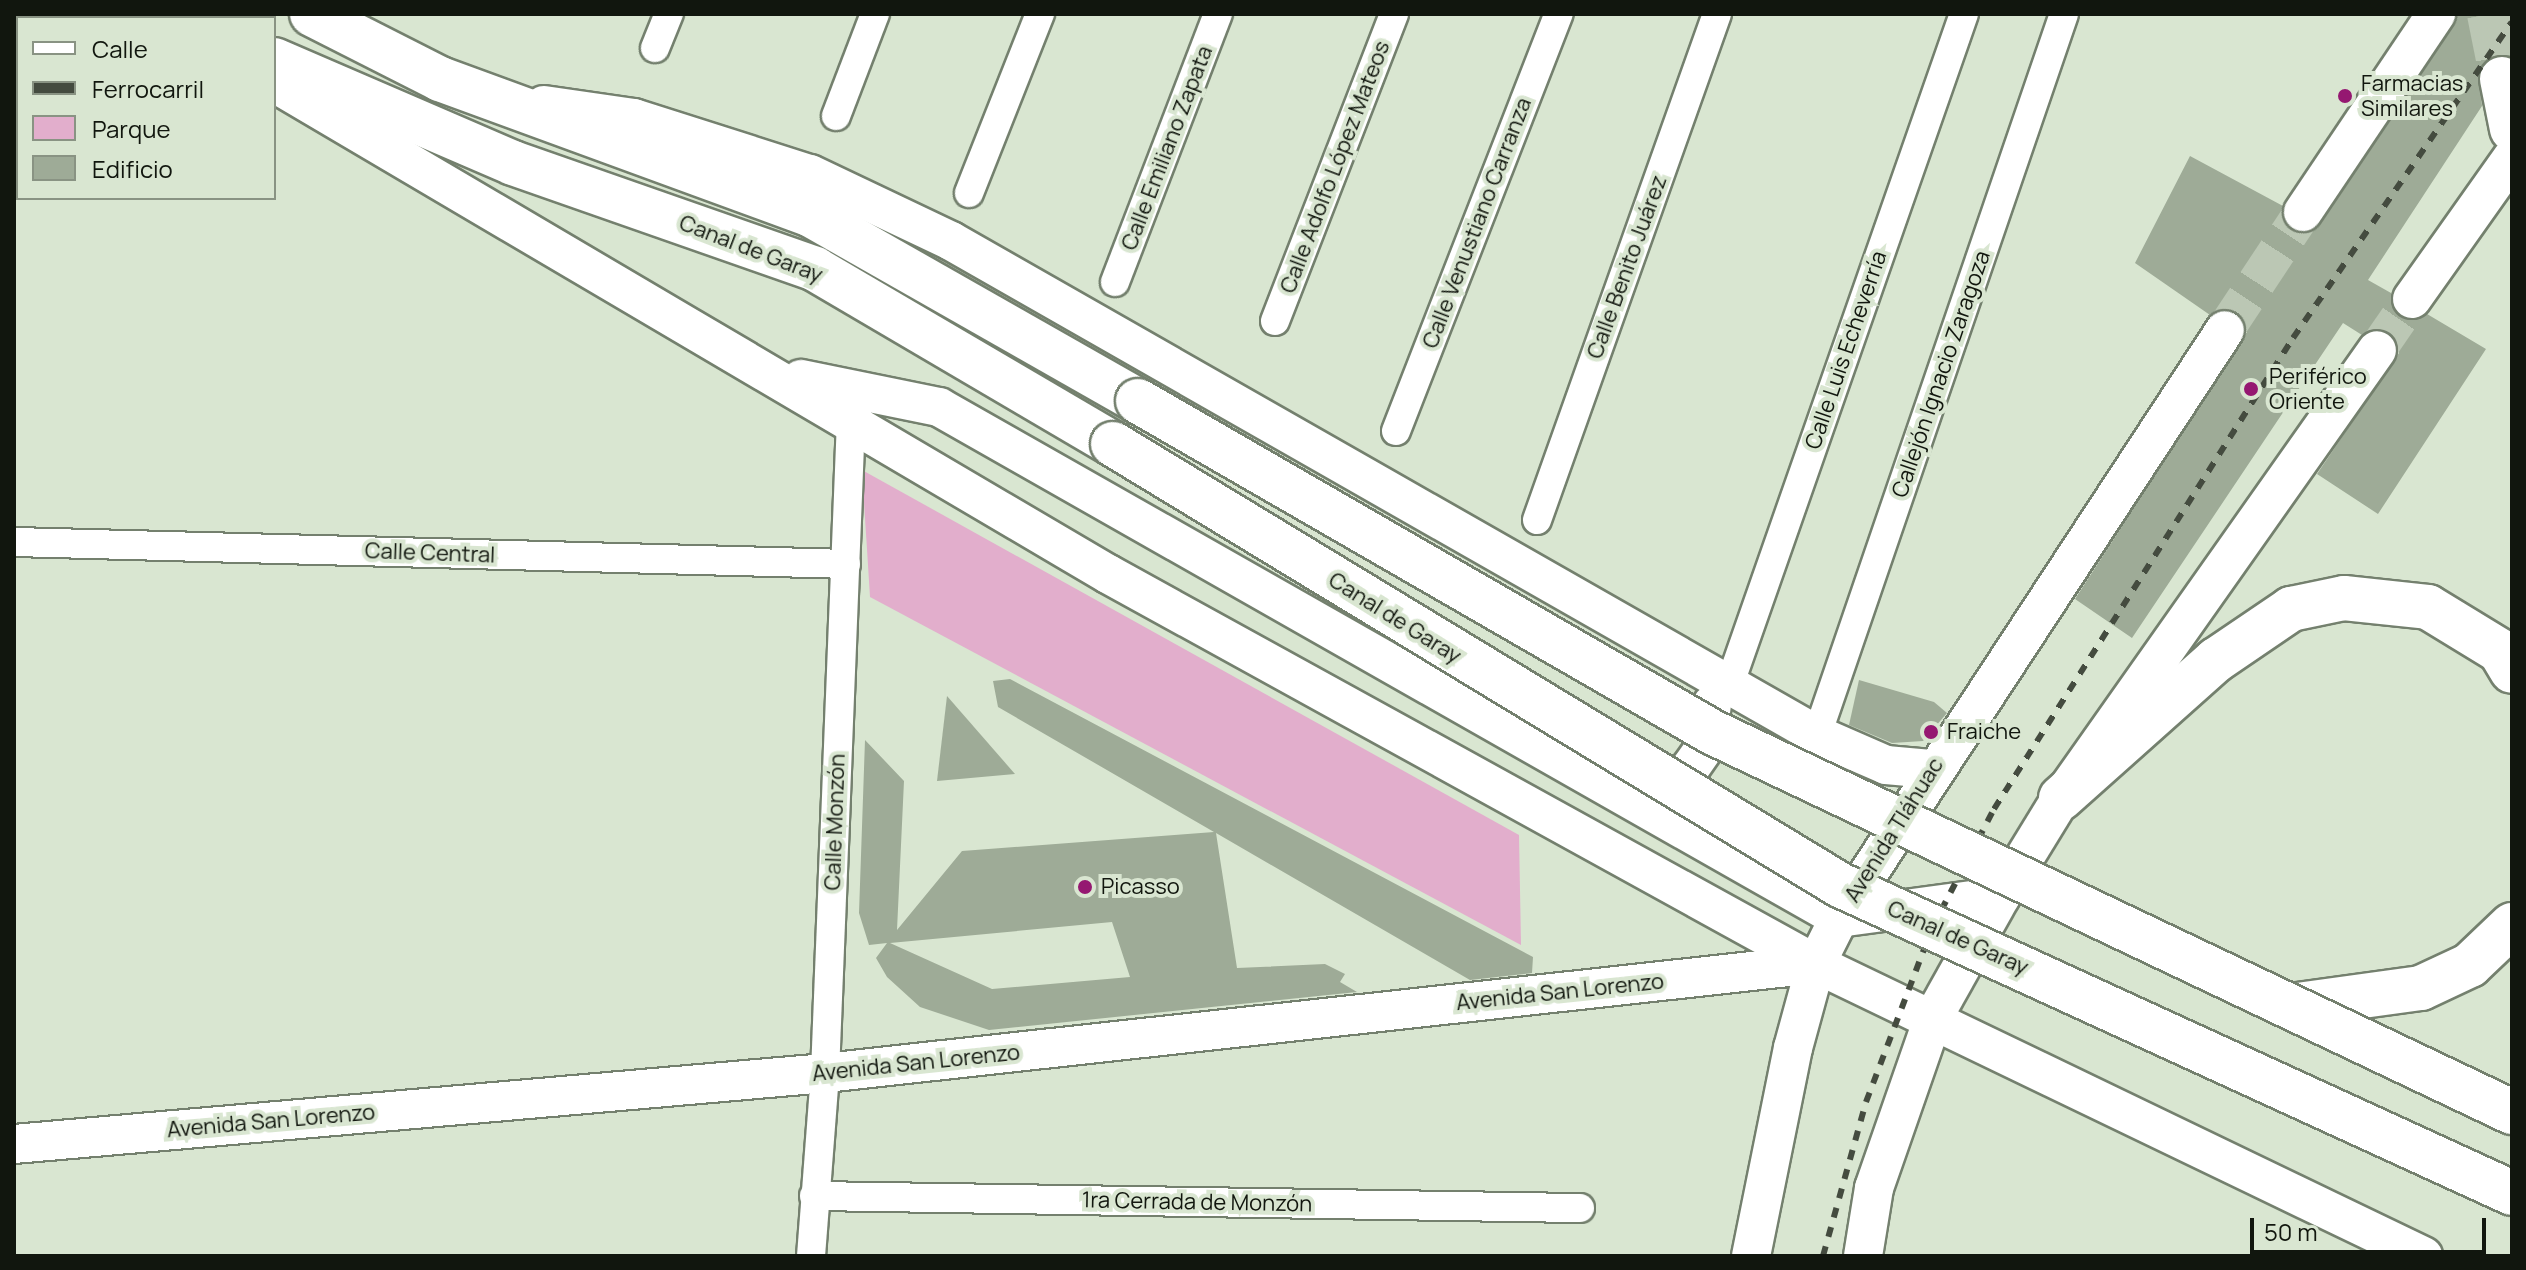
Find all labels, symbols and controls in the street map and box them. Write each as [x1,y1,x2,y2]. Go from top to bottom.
legend [16,16,276,200]
text: Calle [92,32,148,65]
street label: Calle Adolfo López Mateos [1275,37,1395,297]
street label: Calle Emiliano Zapata [1116,42,1218,254]
place label: Farmacias Similares [2361,70,2463,122]
text: Ferrocarril [92,72,204,105]
marker: Farmacias Similares [2336,87,2354,105]
street label: Calle Venustiano Carranza [1417,94,1537,352]
text: Parque [92,112,170,145]
text: Edificio [92,152,173,185]
street label: Calle Benito Juárez [1582,172,1672,362]
street label: Canal de Garay [676,210,826,288]
street label: Calle Luis Echeverría [1800,247,1892,453]
street label: Callejón Ignacio Zaragoza [1886,247,1996,501]
place label: Periférico Oriente [2269,363,2367,414]
marker: Periférico Oriente [2240,378,2262,400]
street label: Calle Central [364,538,496,568]
street label: Canal de Garay [1324,567,1466,669]
place label: Fraiche [1947,719,2021,745]
marker: Fraiche [1922,723,1940,741]
street label: Calle Monzón [819,753,851,891]
street label: Avenida Tláhuac [1839,753,1949,907]
place label: Picasso [1101,874,1180,900]
marker: Picasso [1076,878,1094,896]
street label: Canal de Garay [1883,895,2033,981]
street label: Avenida San Lorenzo [1455,968,1665,1016]
street label: Avenida San Lorenzo [811,1039,1021,1087]
street label: Avenida San Lorenzo [166,1099,376,1143]
street label: 1ra Cerrada de Monzón [1082,1187,1312,1217]
scale bar [2254,1202,2490,1252]
text: 50 m [2264,1215,2318,1248]

